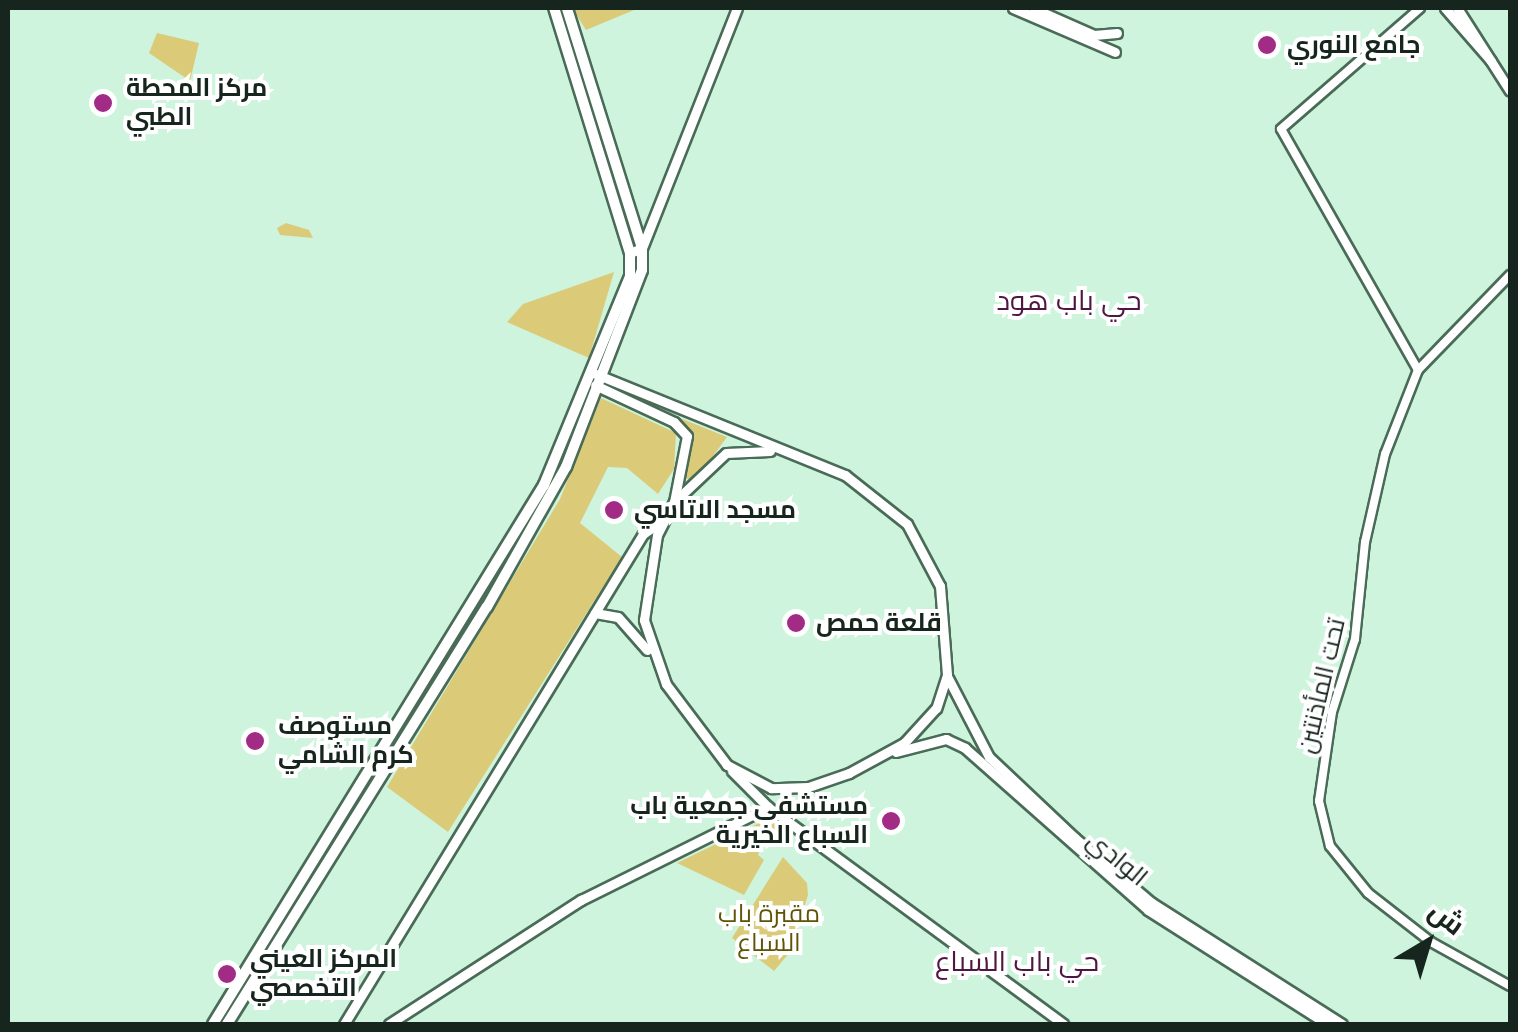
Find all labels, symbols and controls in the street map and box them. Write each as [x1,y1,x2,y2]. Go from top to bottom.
place label: جامع النوري [1287,30,1421,60]
marker: جامع النوري [1256,34,1278,56]
place label: مركز المحطة الطبي [126,74,267,133]
marker: مركز المحطة الطبي [90,90,116,116]
district label: حي باب هود [997,284,1141,318]
place label: مسجد الاتاسي [634,495,796,525]
marker: مسجد الاتاسي [603,499,625,521]
place label: قلعة حمص [816,608,942,638]
marker: قلعة حمص [785,612,807,634]
street label: تحت المأذنتين [1292,616,1352,756]
place label: مستوصف كرم الشامي [278,712,414,771]
marker: مستوصف كرم الشامي [242,728,268,754]
place label: مستشفى جمعية باب السباع الخيرية [630,792,868,851]
marker: مستشفى جمعية باب السباع الخيرية [878,808,904,834]
street label: الوادي [1081,825,1153,893]
north arrow [1378,892,1478,992]
text: ش [1422,894,1471,942]
park label: مقبرة باب السباع [718,900,820,959]
place label: المركز العيني التخصصي [250,945,397,1004]
district label: حي باب السباع [935,945,1099,979]
marker: المركز العيني التخصصي [214,961,240,987]

